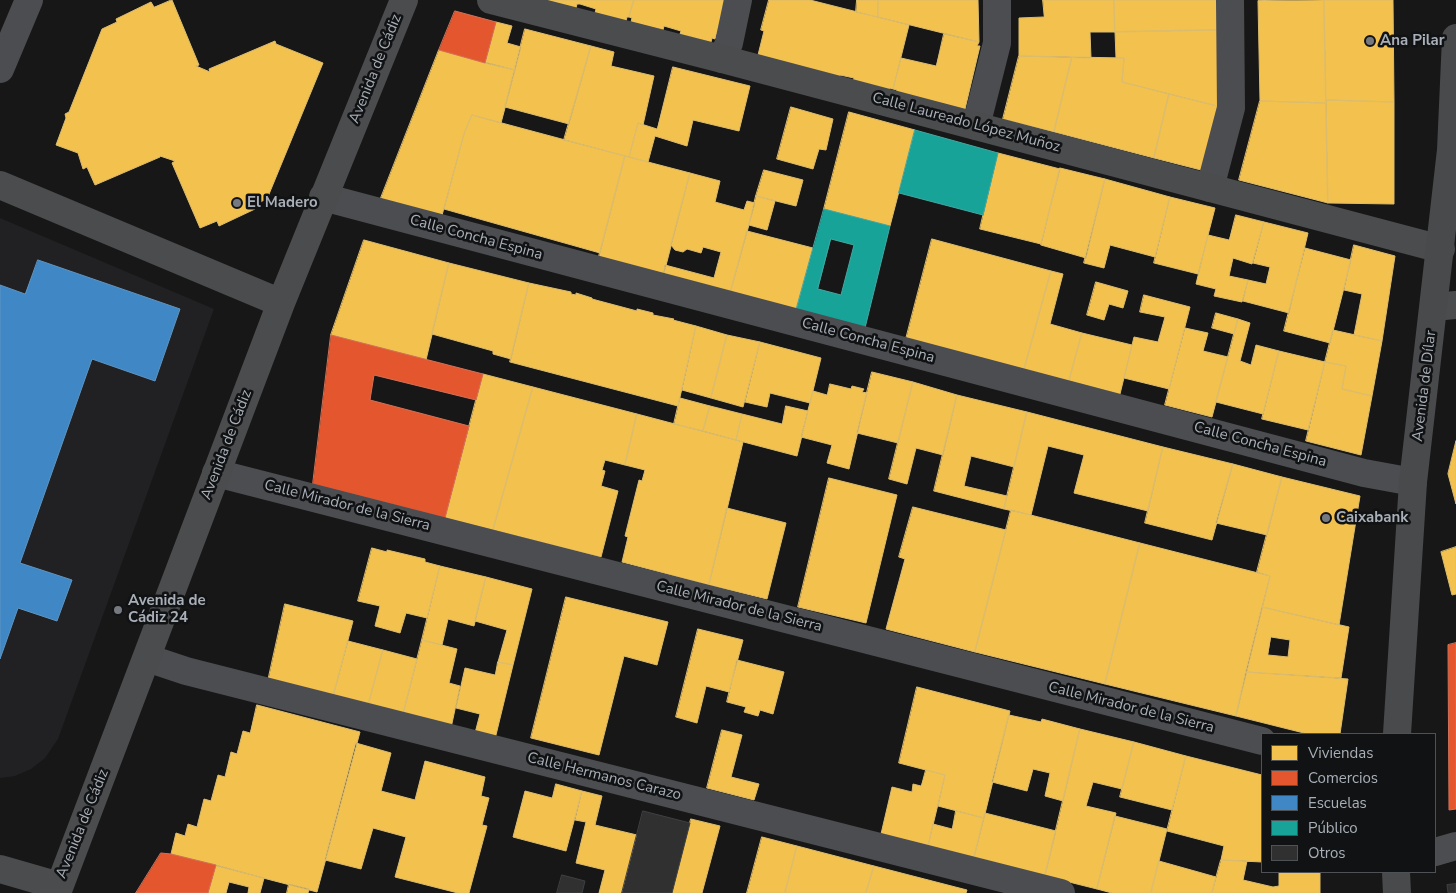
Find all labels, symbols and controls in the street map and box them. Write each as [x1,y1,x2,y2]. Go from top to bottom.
street label: Avenida de Cádiz [346,12,406,126]
place label: Ana Pilar [1380,32,1445,50]
marker: Ana Pilar [1364,35,1376,47]
street label: Calle Laureado López Muñoz [870,89,1062,157]
place label: El Madero [247,194,318,212]
marker: El Madero [231,197,243,209]
street label: Calle Concha Espina [408,212,544,264]
street label: Calle Concha Espina [800,315,936,367]
street label: Avenida de Dílar [1409,329,1441,443]
street label: Avenida de Cádiz [198,388,256,502]
street label: Calle Concha Espina [1192,419,1328,471]
street label: Calle Mirador de la Sierra [262,477,432,535]
place label: Caixabank [1336,509,1408,527]
marker: Caixabank [1320,512,1332,524]
street label: Calle Mirador de la Sierra [654,578,824,636]
place label: Avenida de Cádiz 24 [128,592,206,627]
marker: Avenida de Cádiz 24 [112,604,124,616]
street label: Calle Mirador de la Sierra [1046,679,1216,737]
legend [1261,733,1436,873]
text: Viviendas [1308,743,1373,763]
street label: Calle Hermanos Carazo [525,749,683,805]
street label: Avenida de Cádiz [53,767,113,881]
text: Comercios [1308,768,1378,788]
text: Escuelas [1308,793,1367,813]
text: Público [1308,818,1358,838]
text: Otros [1308,843,1346,863]

